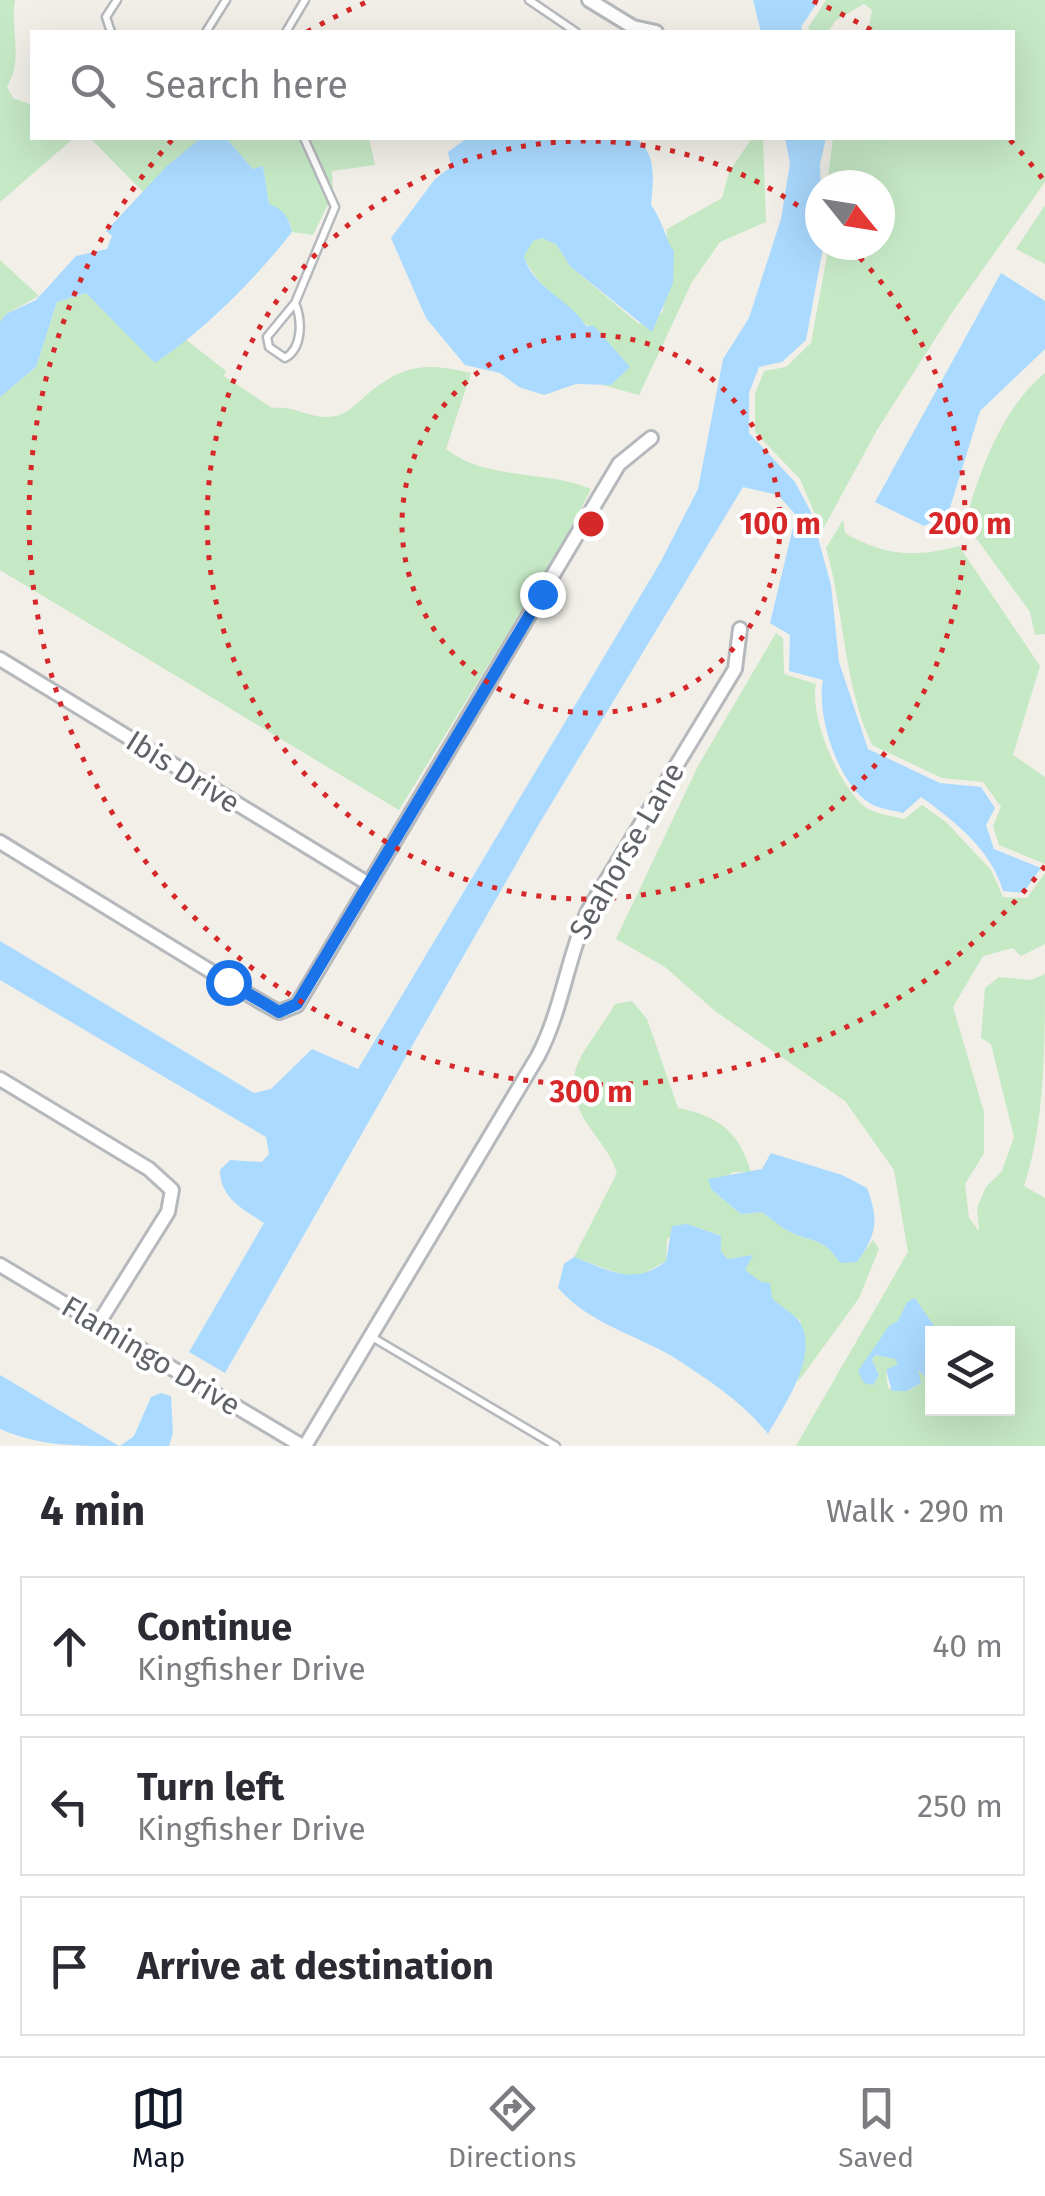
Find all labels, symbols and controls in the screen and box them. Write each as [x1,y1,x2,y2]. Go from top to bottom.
search box [30,30,1015,140]
icon: search [65,58,120,113]
text: Search here [145,62,348,108]
north arrow [805,170,895,260]
centre of rings [573,506,609,542]
text: 100 m [739,506,821,542]
text: 200 m [928,506,1012,542]
route end [520,572,566,618]
street label: Ibis Drive [119,723,247,821]
street label: Seahorse Lane [562,756,692,946]
route start [206,960,252,1006]
text: 300 m [548,1074,633,1110]
street label: Flamingo Drive [55,1289,247,1423]
map controls [925,1326,1015,1416]
button: layers [925,1326,1015,1416]
text: 4 min [40,1486,145,1536]
text: Walk · 290 m [826,1492,1005,1530]
text: Continue [137,1604,292,1650]
icon: ahead [42,1619,97,1674]
text: 40 m [932,1627,1003,1665]
text: Kingfisher Drive [137,1650,366,1688]
text: Turn left [137,1764,284,1810]
icon: left [42,1779,97,1834]
text: 250 m [917,1787,1003,1825]
text: Kingfisher Drive [137,1810,366,1848]
icon: arrive [42,1939,97,1994]
text: Arrive at destination [137,1943,494,1989]
tab: Map [131,2081,186,2174]
tab: Directions [448,2081,576,2174]
tab: Saved [838,2081,914,2174]

